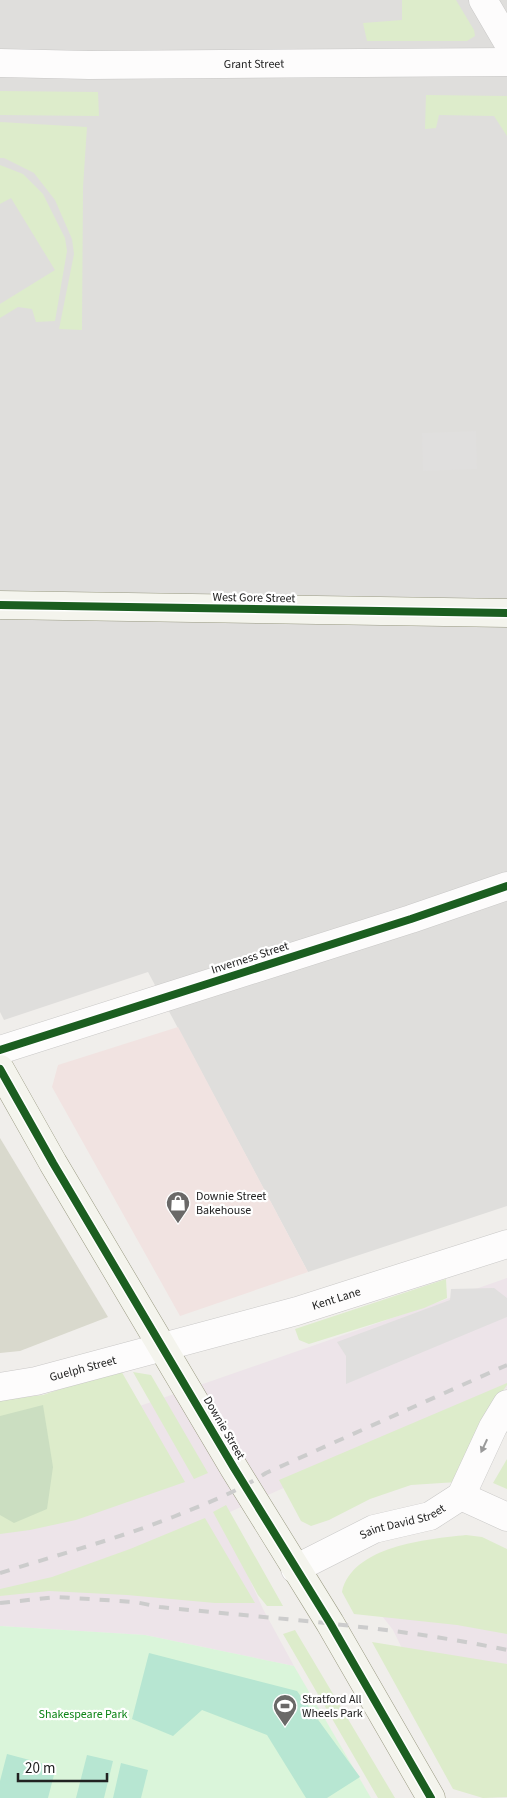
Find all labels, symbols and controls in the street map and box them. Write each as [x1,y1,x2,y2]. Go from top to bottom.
street label: Grant Street [224,55,284,73]
street label: West Gore Street [212,589,296,607]
street label: Inverness Street [209,937,291,979]
place label: Downie Street Bakehouse [196,1188,266,1219]
shop icon: Downie Street Bakehouse [165,1190,191,1224]
street label: Kent Lane [310,1283,363,1314]
street label: Guelph Street [47,1351,118,1386]
street label: Downie Street [199,1393,249,1463]
one-way arrow [479,1439,487,1453]
street label: Saint David Street [356,1500,449,1544]
place label: Stratford All Wheels Park [302,1691,363,1722]
sports icon: Stratford All Wheels Park [272,1693,298,1727]
park label: Shakespeare Park [38,1706,128,1723]
scale bar [18,1750,106,1782]
text: 20 m [25,1758,55,1779]

